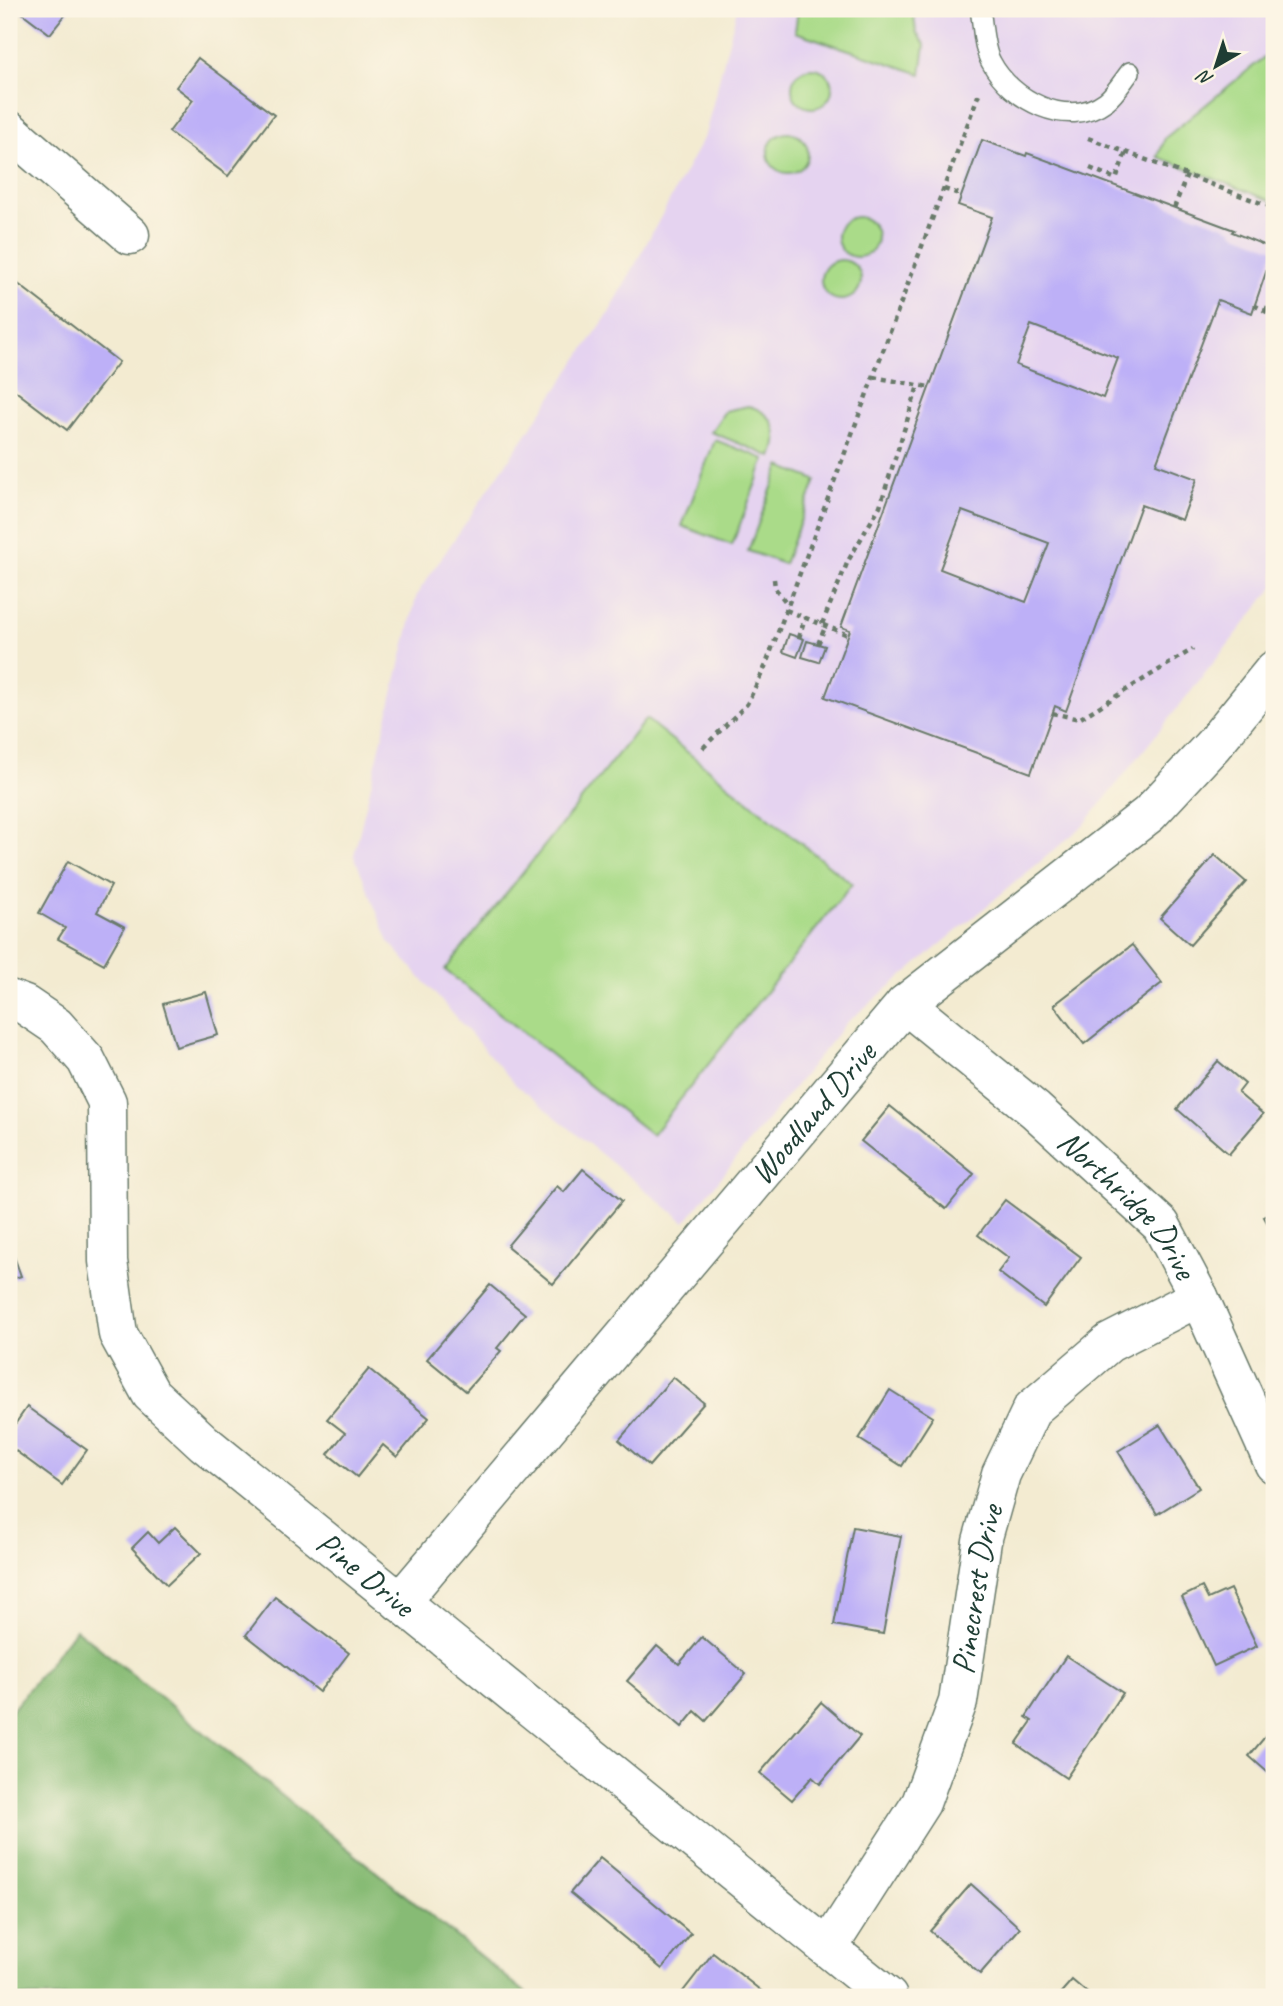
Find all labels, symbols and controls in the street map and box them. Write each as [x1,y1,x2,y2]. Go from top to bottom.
north arrow [1182,32,1252,102]
text: N [1191,63,1218,91]
street label: Woodland Drive [741,1031,887,1193]
street label: Northridge Drive [1049,1120,1208,1288]
street label: Pinecrest Drive [941,1498,1013,1677]
street label: Pine Drive [308,1522,425,1627]

